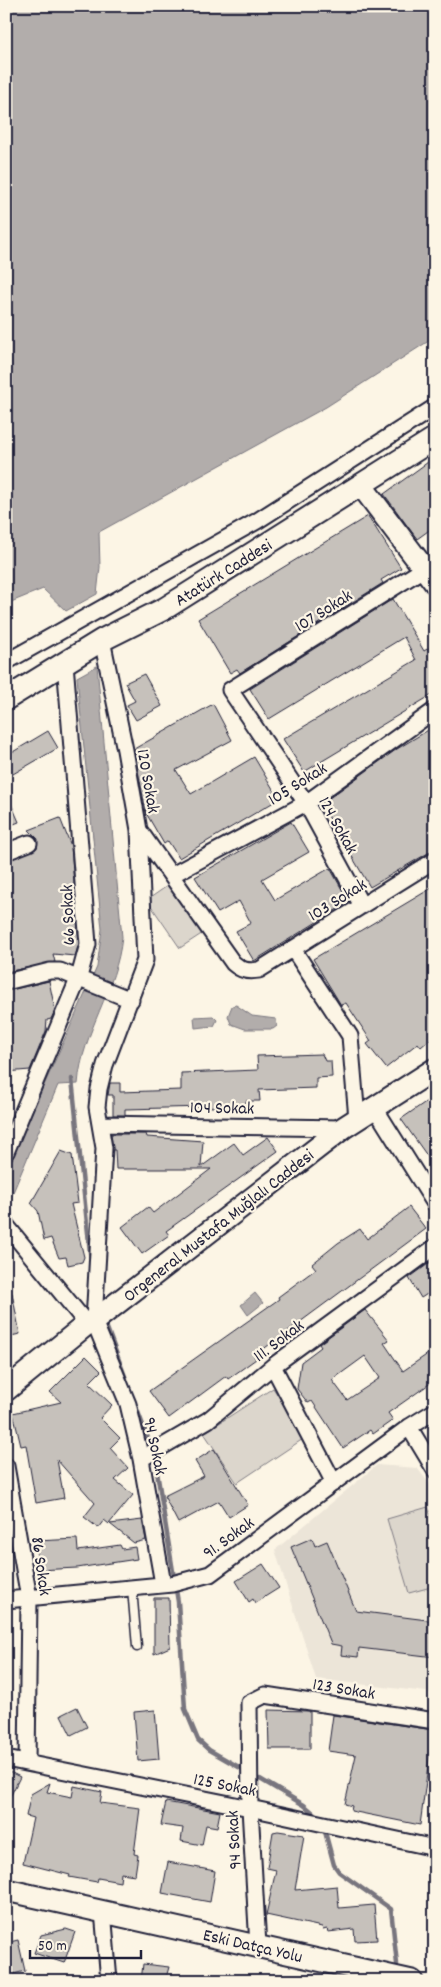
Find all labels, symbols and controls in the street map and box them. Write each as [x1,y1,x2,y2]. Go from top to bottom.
street label: Atatürk Caddesi [171,534,278,614]
street label: 107 Sokak [291,585,358,640]
street label: 120 Sokak [129,747,164,816]
street label: 105 Sokak [264,757,333,813]
street label: 124 Sokak [311,793,363,860]
street label: 103 Sokak [304,873,373,929]
street label: 66 Sokak [56,884,83,946]
street label: 104 Sokak [189,1096,254,1123]
street label: Orgeneral Mustafa Muğlalı Caddesi [119,1144,320,1309]
street label: 111. Sokak [249,1315,310,1369]
street label: 94 Sokak [135,1415,172,1478]
street label: 91. Sokak [198,1512,260,1566]
street label: 86 Sokak [23,1535,56,1597]
street label: 123 Sokak [311,1673,377,1708]
street label: 125 Sokak [191,1768,258,1805]
street label: 94 Sokak [221,1810,250,1870]
street label: Eski Datça Yolu [200,1924,305,1971]
scale bar [30,1927,141,1959]
text: 50 m [38,1936,67,1958]

